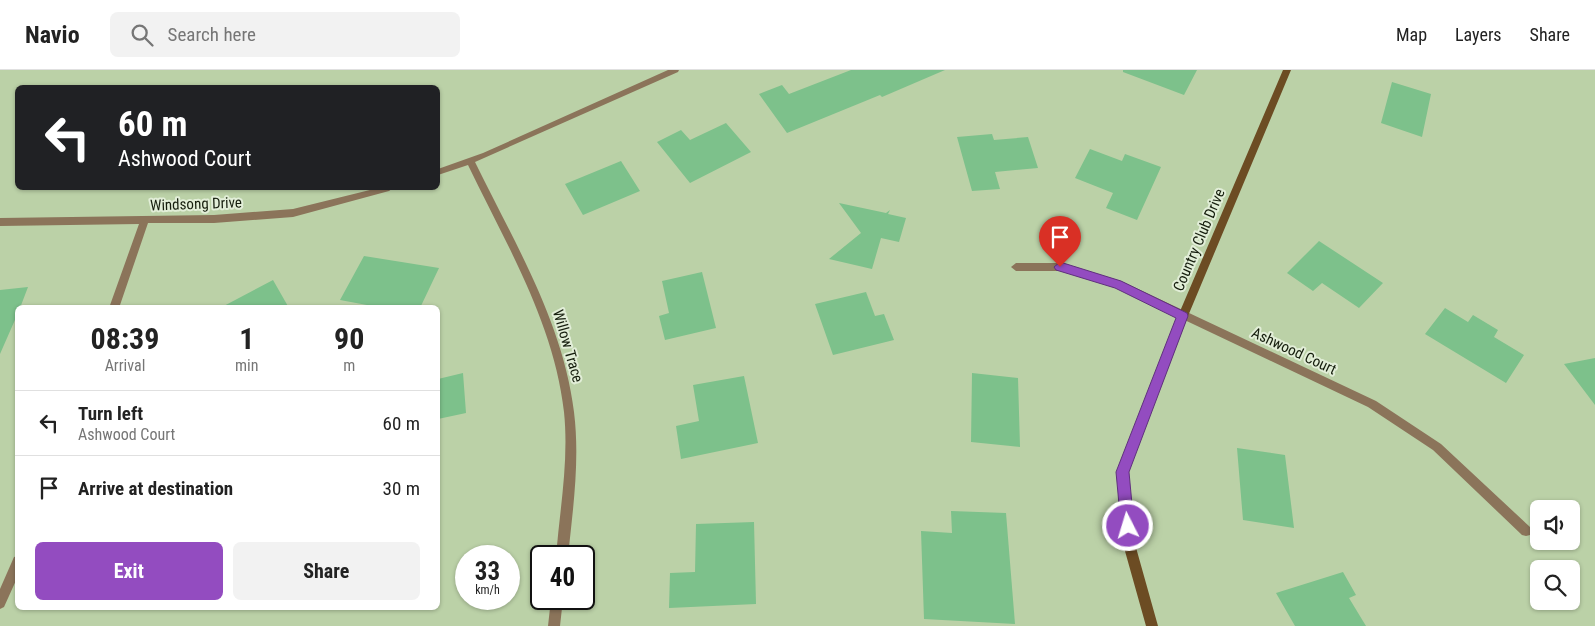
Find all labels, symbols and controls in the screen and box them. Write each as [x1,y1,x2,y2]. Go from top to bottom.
search box [110,12,460,57]
text: Navio [25,21,80,49]
icon: search [128,21,156,49]
text: Search here [168,23,256,46]
text: Map [1396,24,1427,45]
text: Layers [1455,24,1502,45]
text: Share [1530,24,1570,45]
text: 60 m [118,104,187,145]
icon: left [35,105,100,170]
text: Ashwood Court [118,146,252,171]
street label: Country Club Drive [1169,186,1229,294]
street label: Windsong Drive [150,193,242,215]
pin [1039,216,1081,267]
icon: arrive [1046,223,1074,251]
street label: Willow Trace [549,308,587,384]
text: 08:39 [91,321,159,356]
text: 1 [239,321,254,356]
text: 90 [334,321,364,356]
street label: Ashwood Court [1249,324,1339,378]
text: Arrival [105,356,145,375]
text: min [235,356,258,375]
text: m [343,356,355,375]
text: Turn left [78,402,143,425]
icon: left [35,409,63,437]
text: 60 m [383,412,420,435]
text: Ashwood Court [78,425,175,444]
icon: arrive [35,474,63,502]
text: Arrive at destination [78,477,233,500]
text: 30 m [383,477,420,500]
position arrow [1101,499,1153,551]
map controls [1530,500,1580,610]
button: sound [1530,500,1580,550]
button: Exit [35,542,223,600]
button: Share [233,542,420,600]
speed limit sign: 40 [530,545,595,610]
text: 33 [475,557,500,586]
button: search [1530,560,1580,610]
text: km/h [475,583,500,597]

